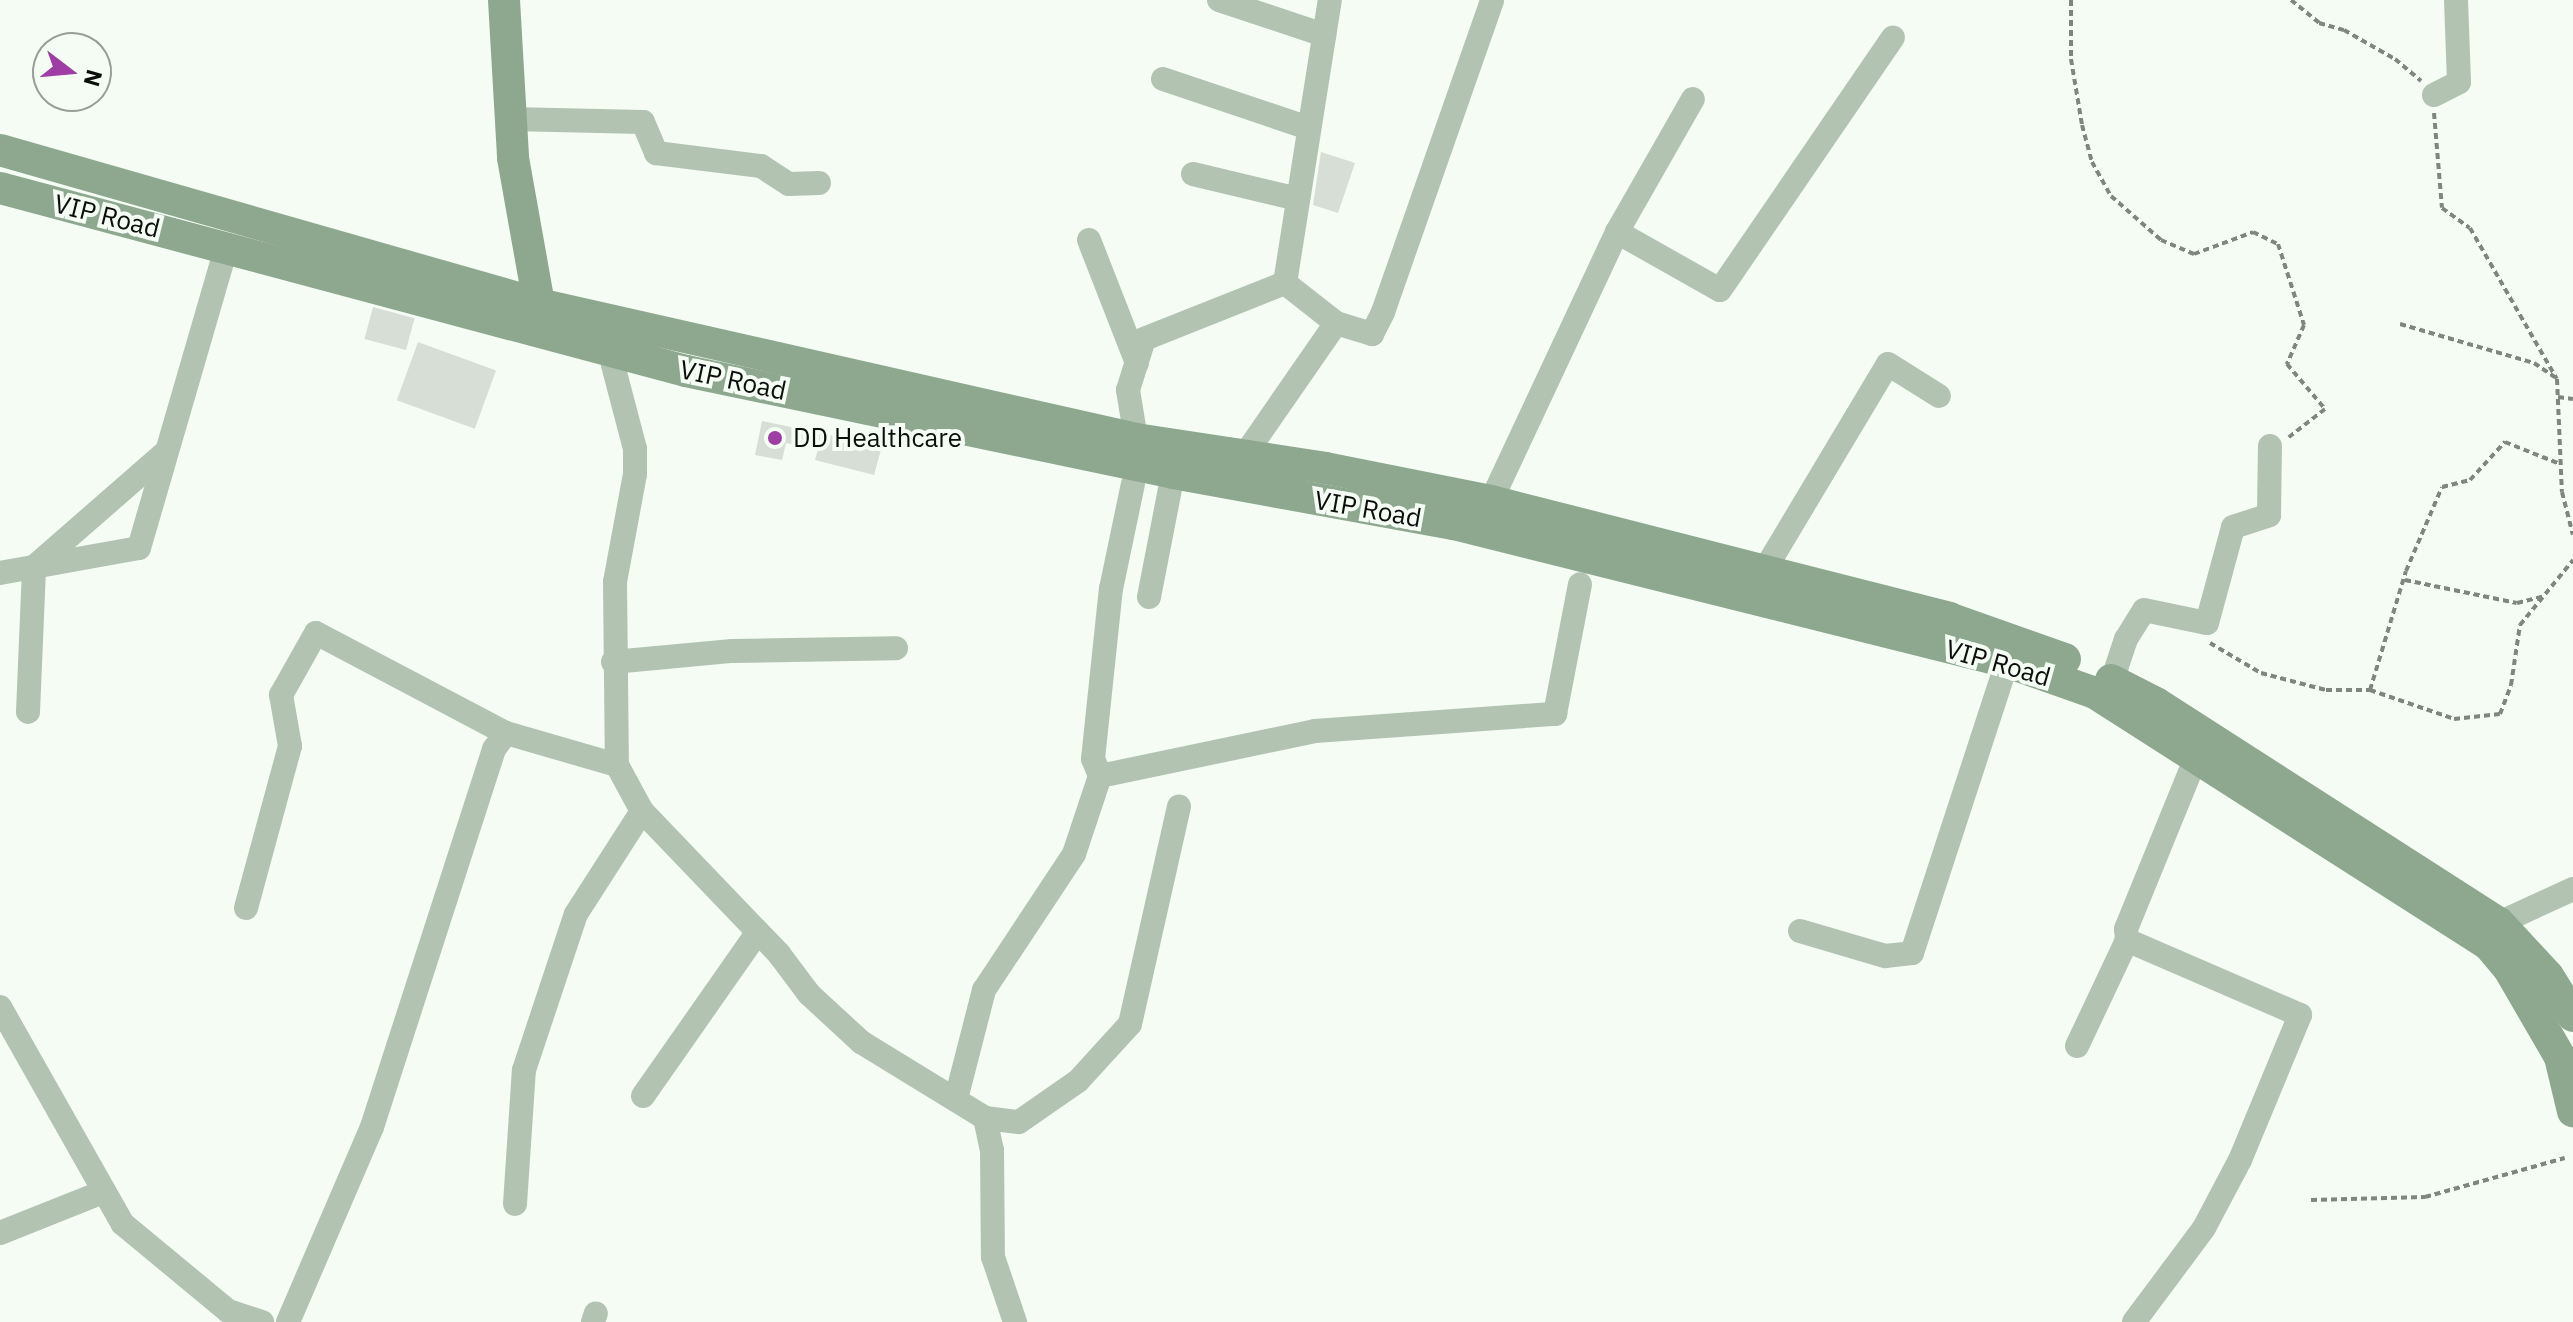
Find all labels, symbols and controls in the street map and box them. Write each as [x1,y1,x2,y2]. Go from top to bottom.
north arrow [32,32,112,112]
text: N [77,67,110,90]
street label: VIP Road [51,188,163,244]
street label: VIP Road [677,354,789,406]
place label: DD Healthcare [793,422,962,454]
marker: DD Healthcare [764,427,786,449]
street label: VIP Road [1312,484,1424,534]
street label: VIP Road [1942,633,2054,693]

